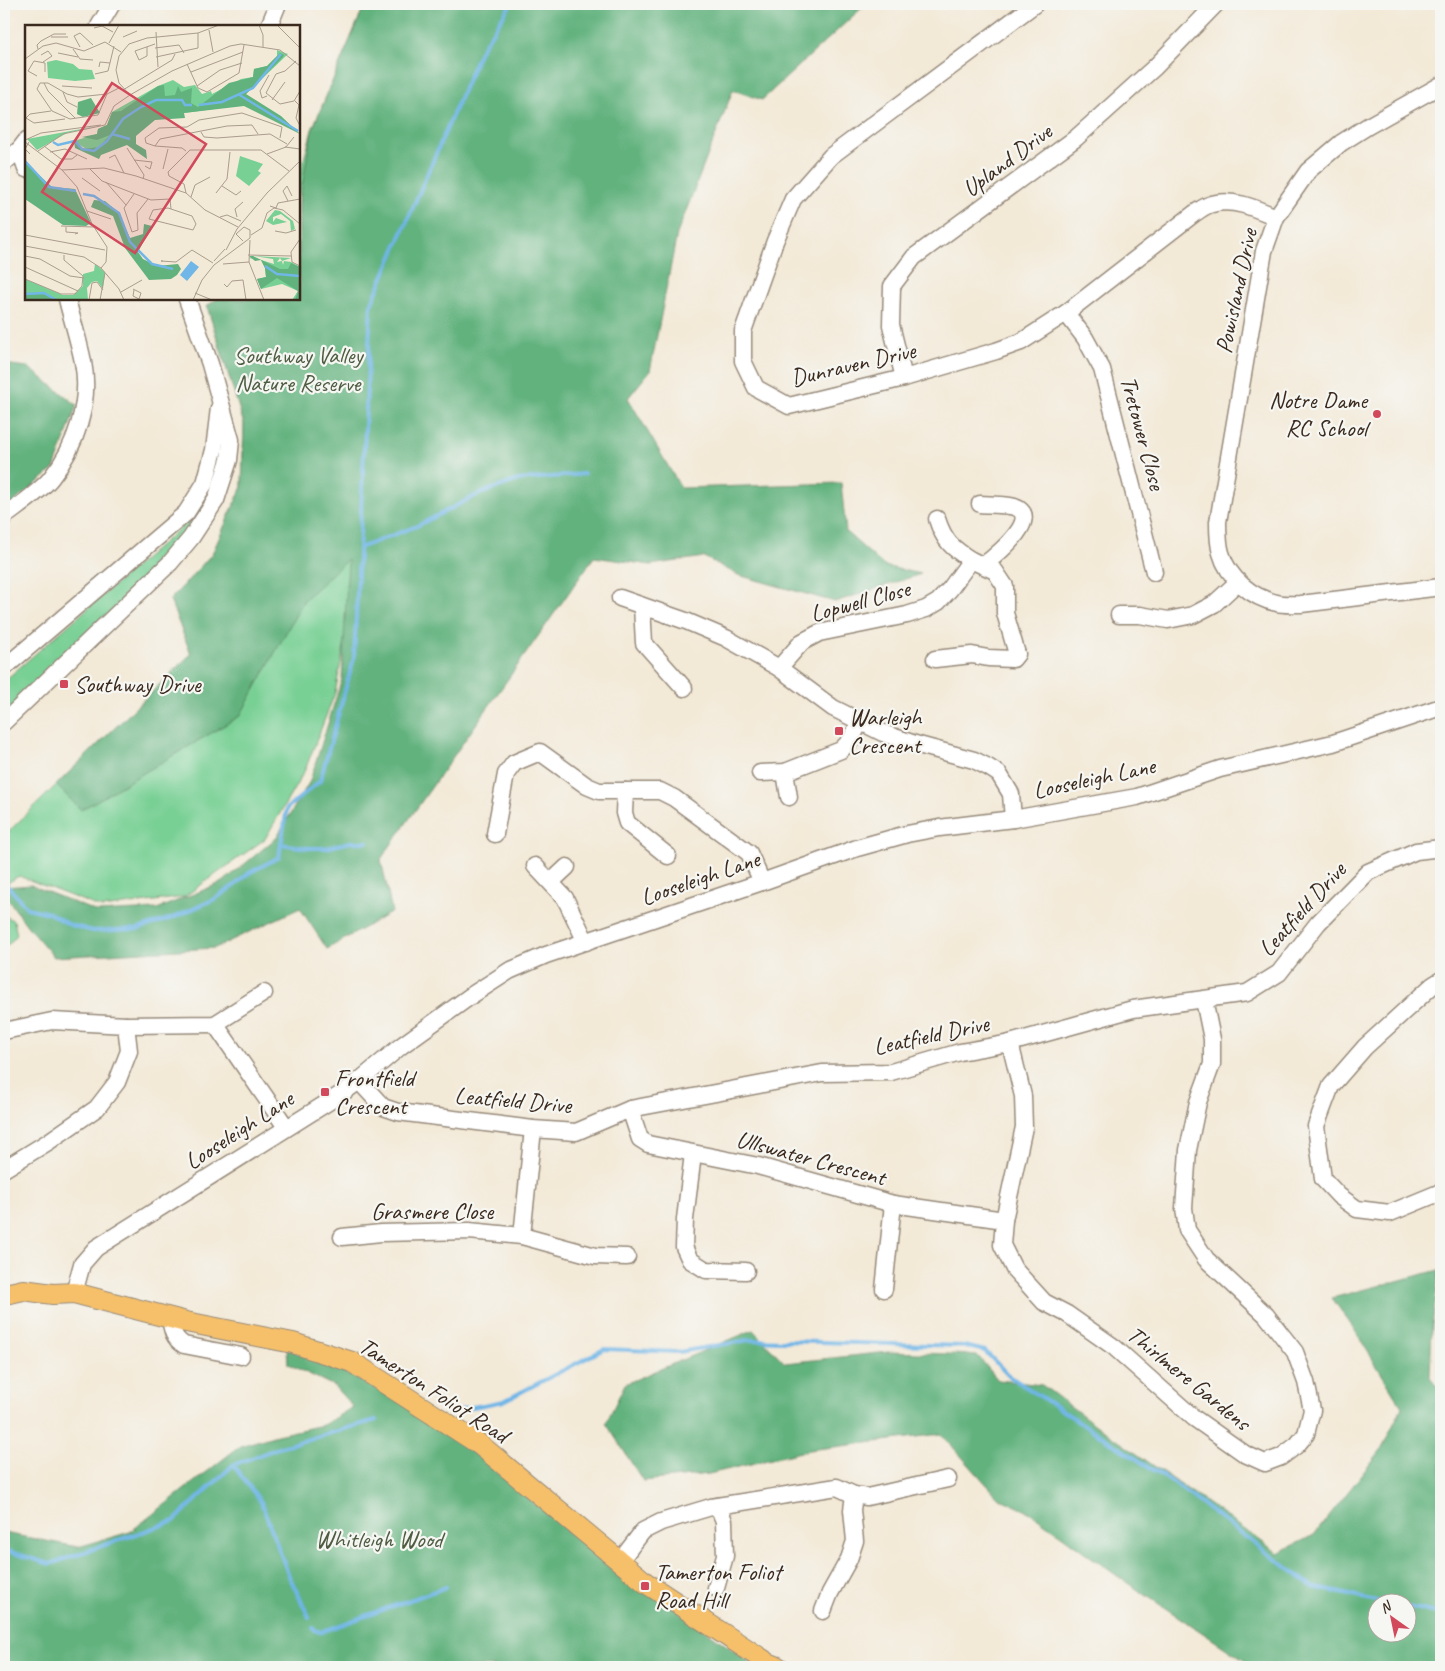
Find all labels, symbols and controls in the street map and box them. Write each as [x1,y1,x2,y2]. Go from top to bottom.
inset map [25,25,300,300]
street label: Upland Drive [956,115,1059,203]
street label: Powisland Drive [1208,224,1264,356]
street label: Dunraven Drive [788,335,920,393]
park label: Southway Valley Nature Reserve [234,340,364,398]
street label: Tretower Close [1113,373,1173,495]
place label: Notre Dame RC School [1269,385,1371,443]
marker: Notre Dame RC School [1371,408,1383,420]
street label: Lopwell Close [807,573,915,629]
place label: Southway Drive [74,669,203,699]
marker: Southway Drive [58,678,70,690]
place label: Warleigh Crescent [849,702,923,760]
marker: Warleigh Crescent [833,725,845,737]
street label: Looseleigh Lane [1030,750,1160,806]
street label: Looseleigh Lane [637,843,765,912]
street label: Leatfield Drive [1252,854,1354,962]
street label: Leatfield Drive [871,1008,993,1062]
place label: Frontfield Crescent [335,1063,417,1121]
street label: Leatfield Drive [454,1080,575,1120]
street label: Looseleigh Lane [179,1083,301,1176]
marker: Frontfield Crescent [319,1086,331,1098]
street label: Ullswater Crescent [733,1124,891,1193]
street label: Grasmere Close [371,1196,495,1226]
street label: Thirlmere Gardens [1121,1319,1258,1438]
street label: Tamerton Foliot Road [354,1331,517,1451]
park label: Whitleigh Wood [316,1524,446,1554]
place label: Tamerton Foliot Road Hill [655,1557,784,1615]
marker: Tamerton Foliot Road Hill [639,1580,651,1592]
north arrow [1368,1594,1418,1644]
text: N [1377,1597,1395,1617]

